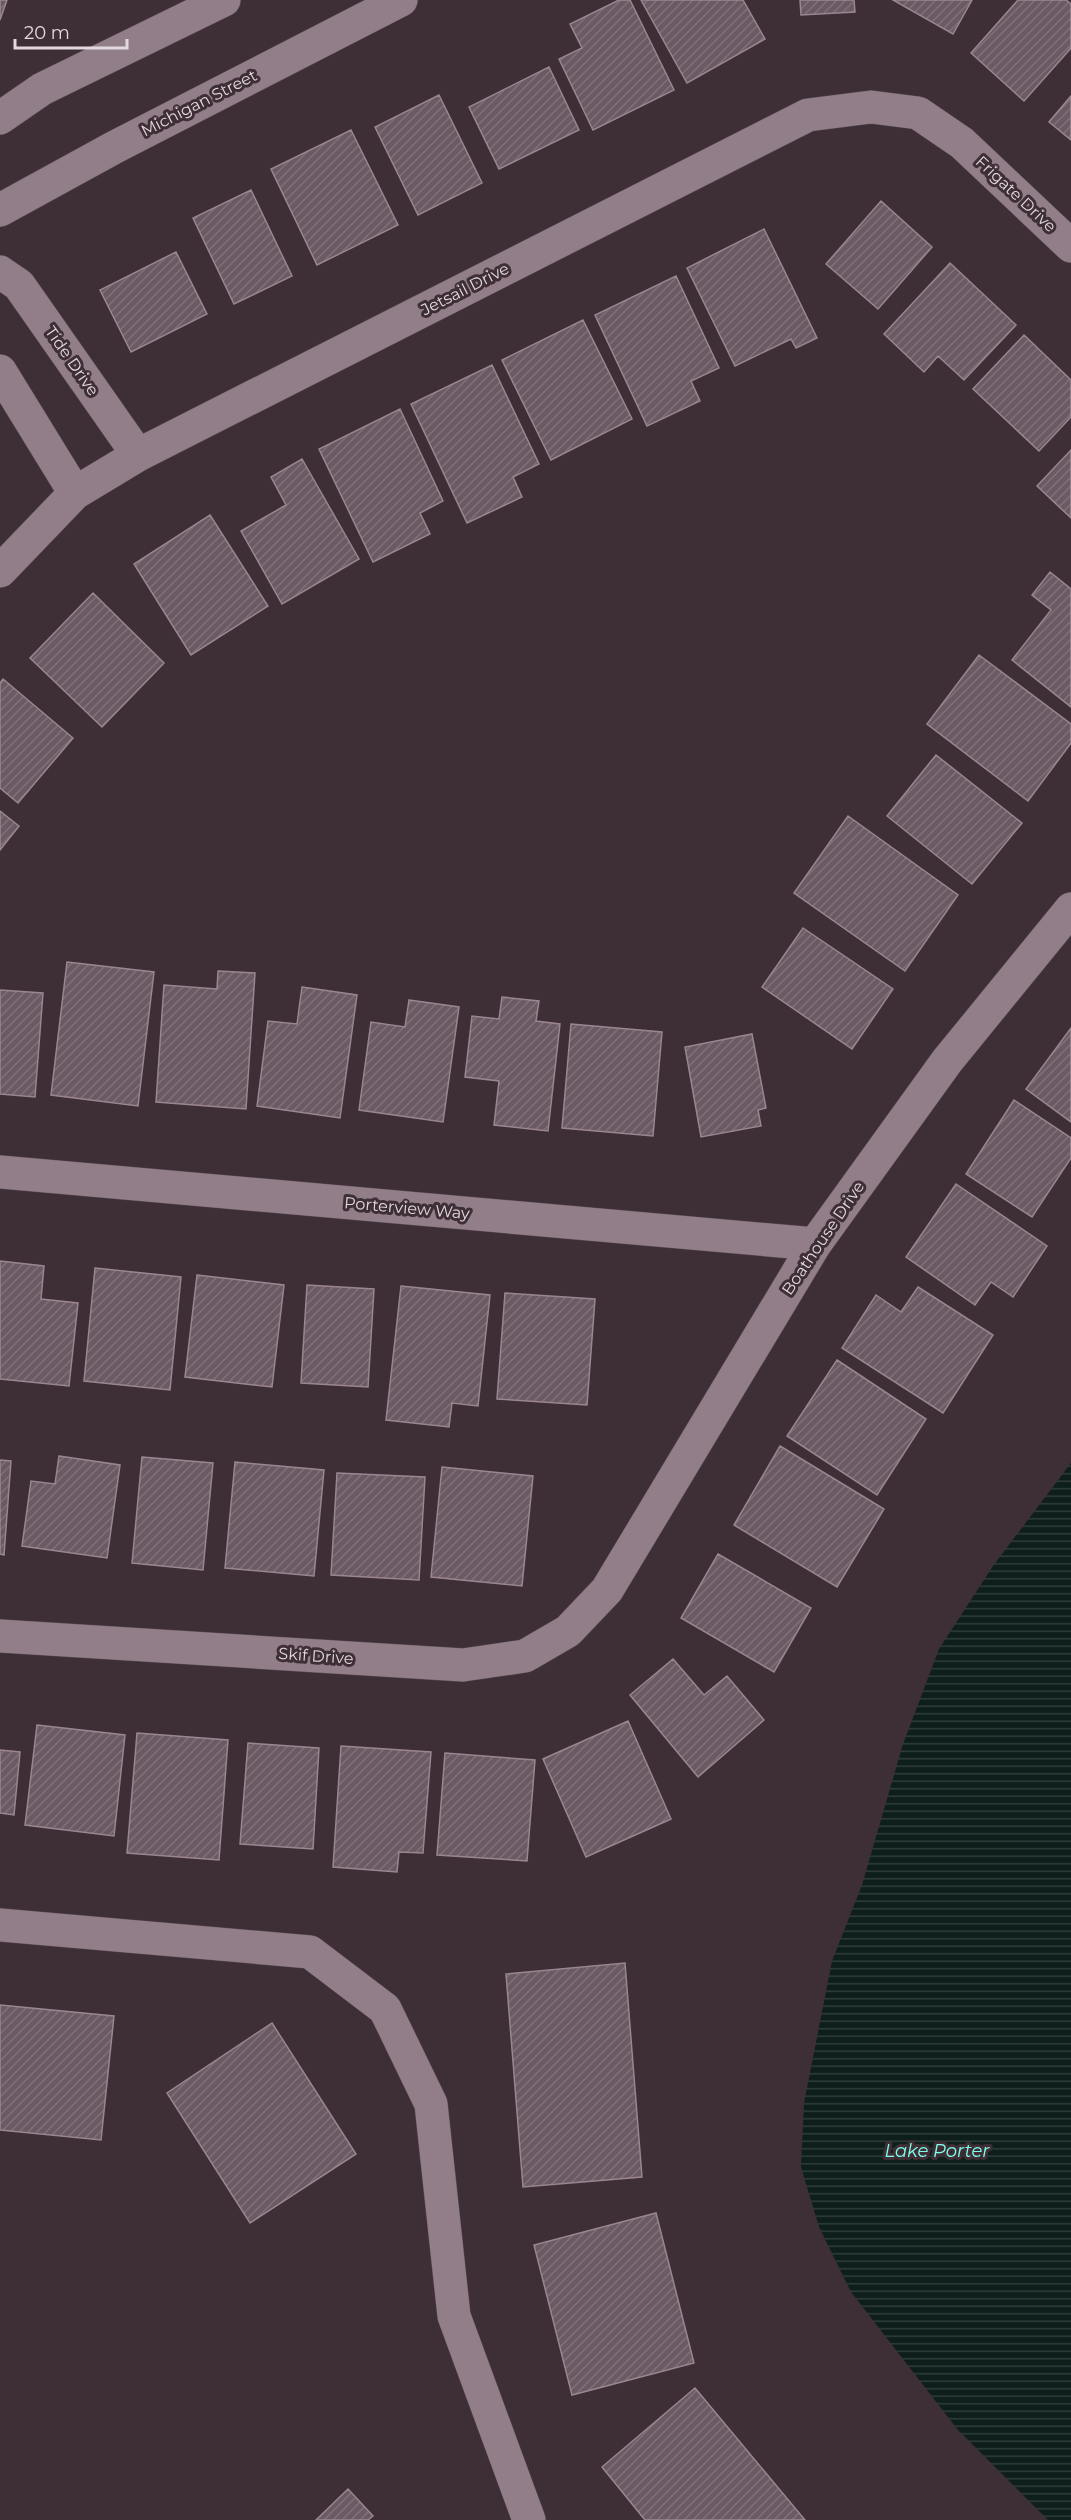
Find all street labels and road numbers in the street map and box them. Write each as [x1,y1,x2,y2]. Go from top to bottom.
street label: Michigan Street [138,65,261,140]
street label: Frigate Drive [972,152,1060,236]
street label: Jetsail Drive [417,259,512,320]
street label: Tide Drive [41,323,103,399]
street label: Boathouse Drive [778,1177,868,1299]
street label: Porterview Way [343,1193,471,1223]
street label: Skif Drive [278,1644,354,1668]

